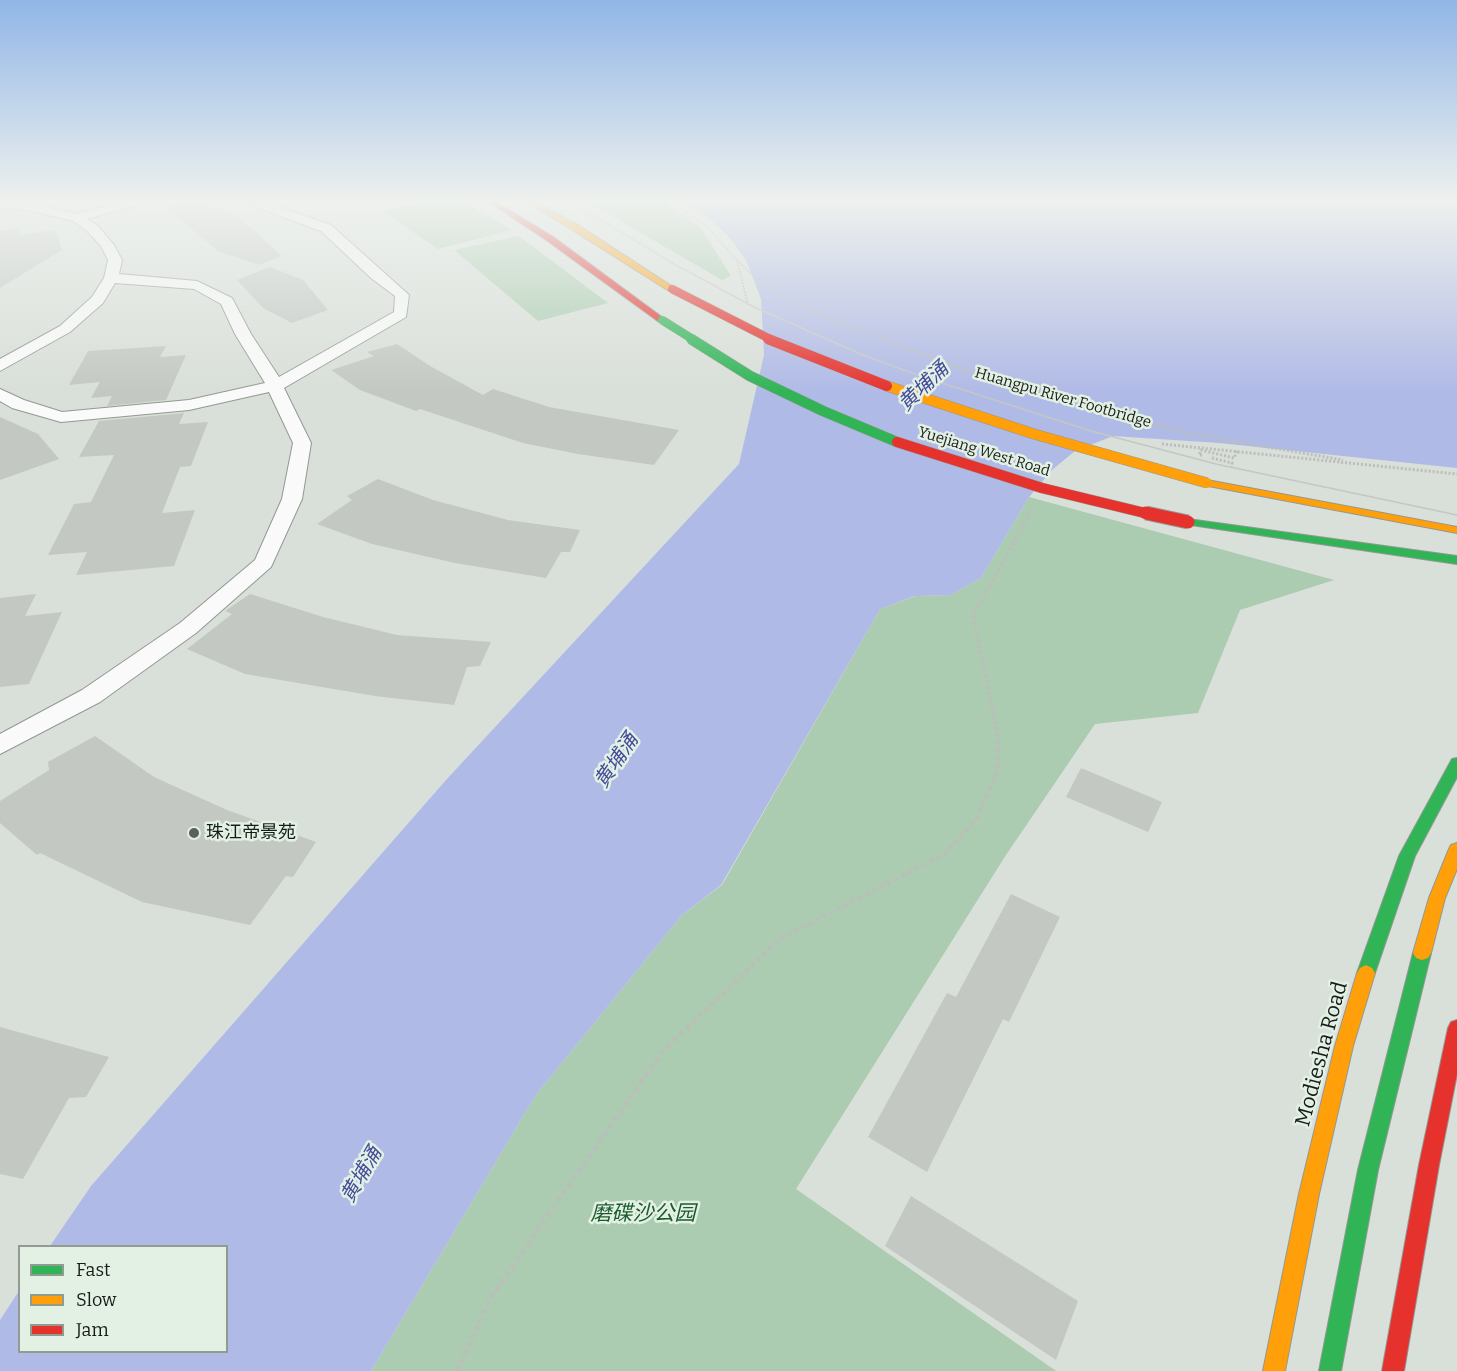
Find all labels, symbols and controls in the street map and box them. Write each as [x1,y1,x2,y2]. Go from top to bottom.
water label: 黄埔涌 [894,358,954,416]
street label: Huangpu River Footbridge [973,364,1153,432]
street label: Yuejiang West Road [916,423,1052,481]
water label: 黄埔涌 [590,729,644,793]
place label: 珠江帝景苑 [206,822,296,844]
marker: 珠江帝景苑 [187,826,201,840]
street label: Modiesha Road [1291,979,1353,1129]
water label: 黄埔涌 [337,1143,387,1207]
park label: 磨碟沙公园 [591,1201,695,1227]
legend [18,1245,228,1353]
text: Fast [76,1259,111,1281]
text: Slow [76,1289,116,1311]
text: Jam [76,1319,109,1341]

